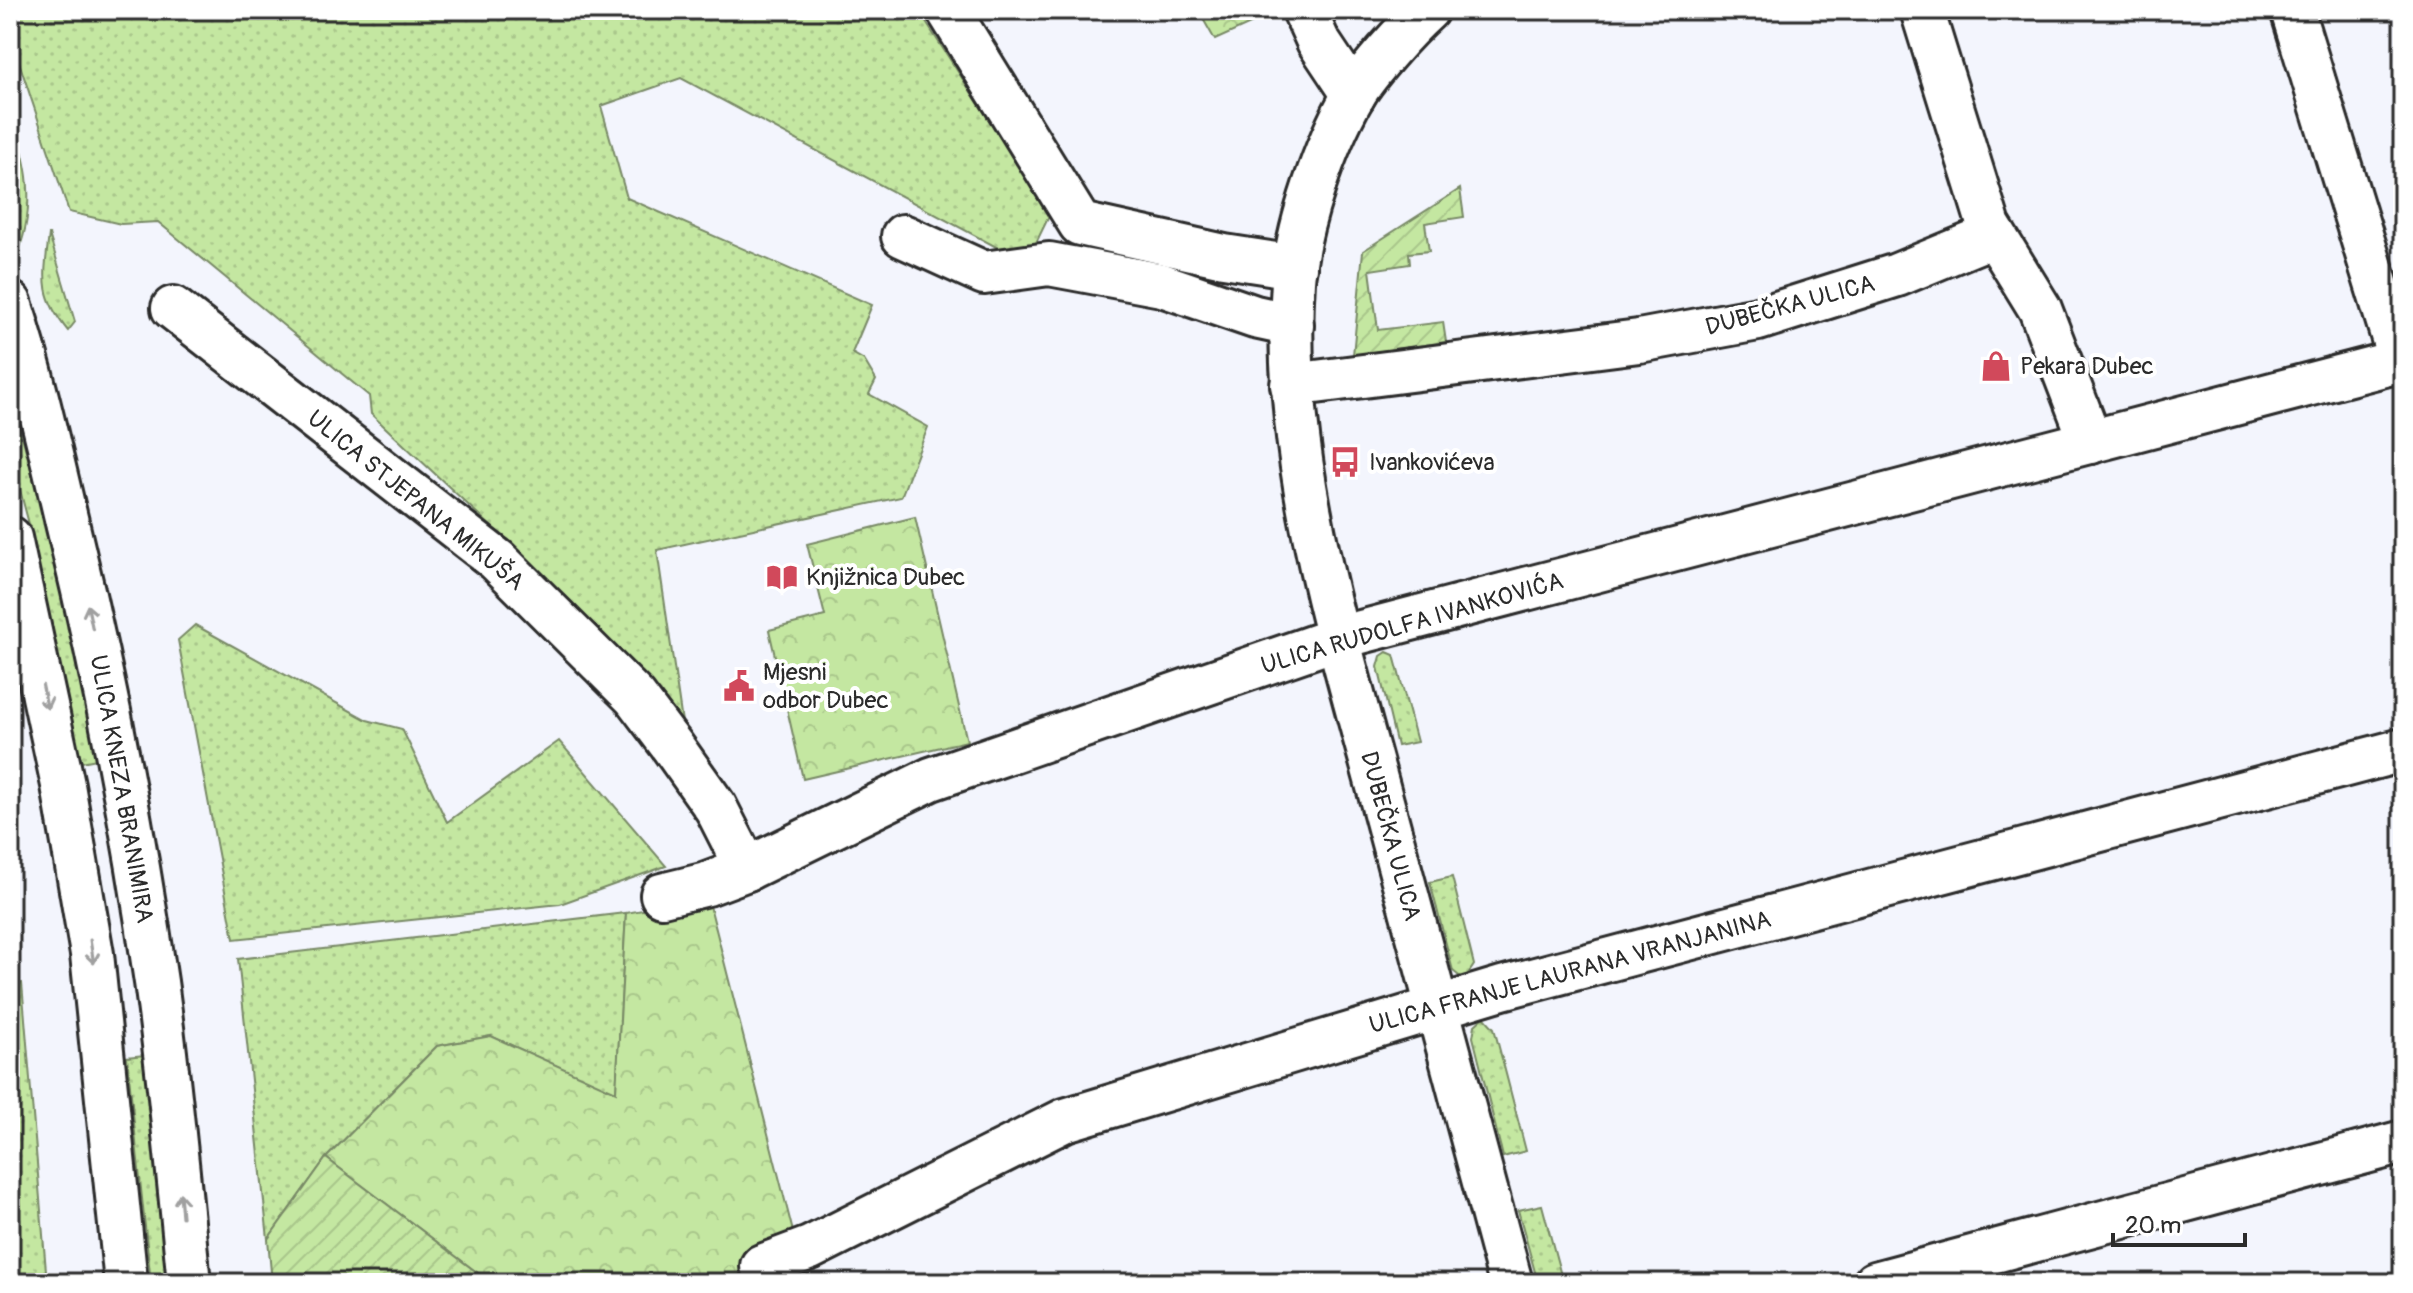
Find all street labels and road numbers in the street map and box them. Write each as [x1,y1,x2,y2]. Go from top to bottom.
street label: DUBEČKA ULICA [1702,269,1878,342]
street label: ULICA STJEPANA MIKUŠA [301,403,531,597]
street label: ULICA RUDOLFA IVANKOVIĆA [1257,565,1567,681]
street label: ULICA KNEZA BRANIMIRA [84,653,159,925]
street label: DUBEČKA ULICA [1354,748,1427,924]
street label: ULICA FRANJE LAURANA VRANJANINA [1366,905,1774,1040]

